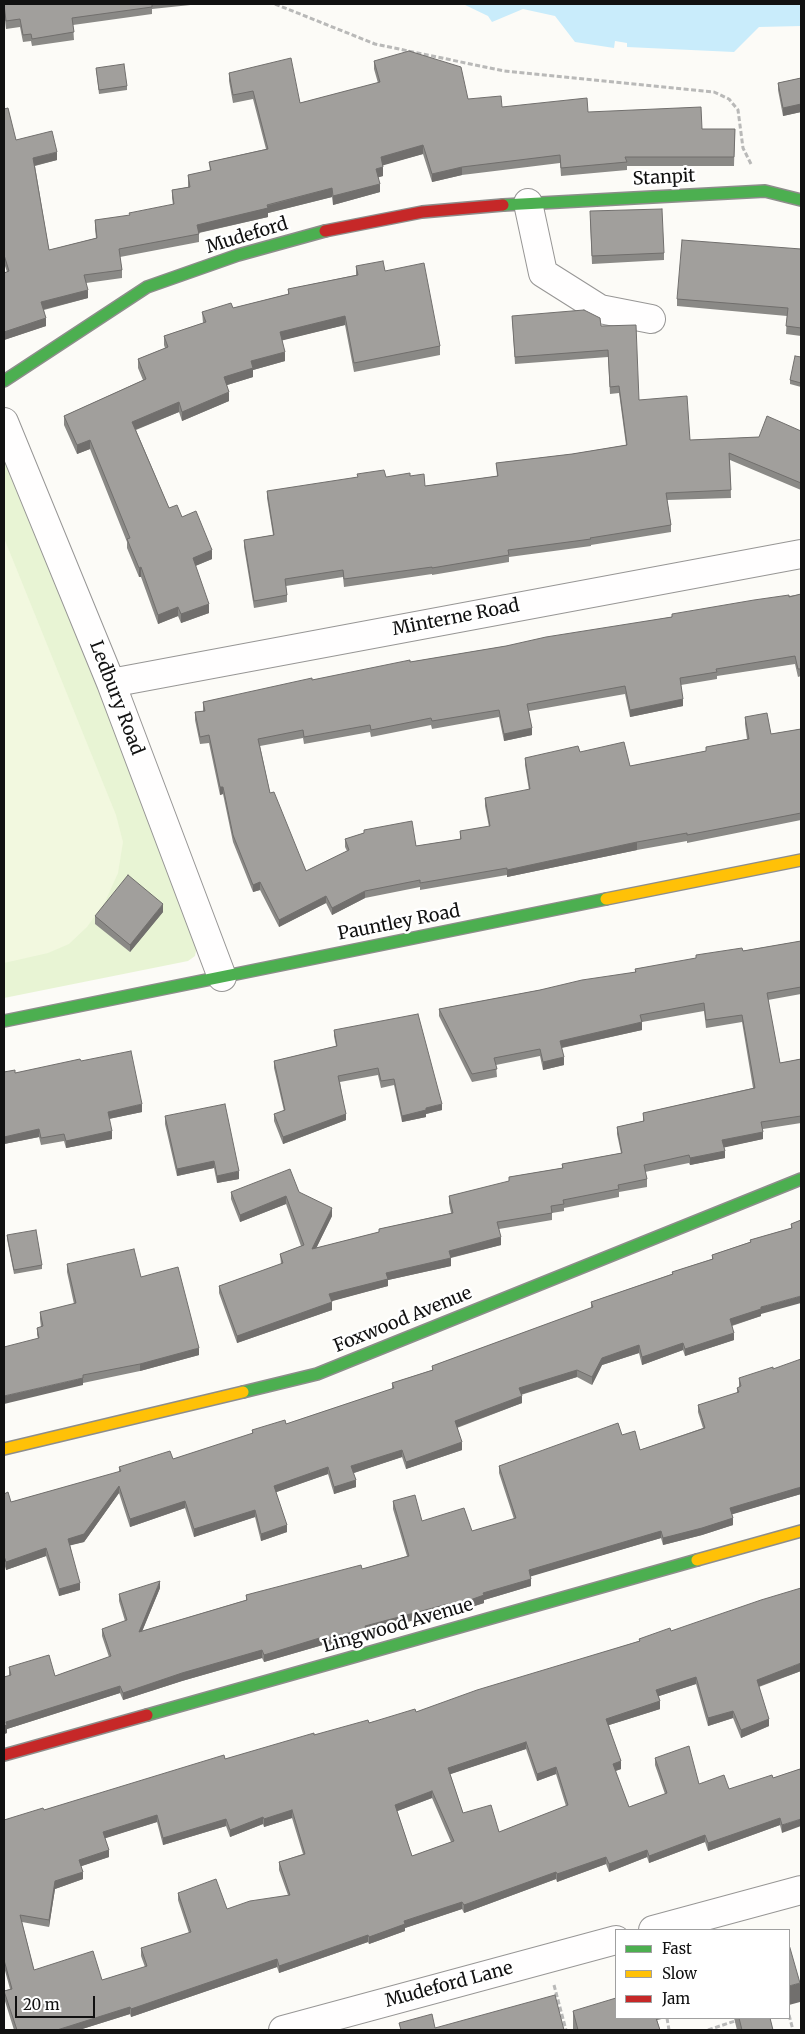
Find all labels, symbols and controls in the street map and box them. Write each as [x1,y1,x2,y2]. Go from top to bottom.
street label: Stanpit [632,166,696,190]
street label: Mudeford [204,213,290,259]
street label: Minterne Road [391,595,521,641]
street label: Ledbury Road [84,638,148,758]
street label: Pauntley Road [336,901,462,945]
street label: Foxwood Avenue [331,1282,475,1358]
street label: Lingwood Avenue [320,1594,476,1658]
legend [615,1929,790,2019]
text: Fast [662,1939,692,1958]
street label: Mudeford Lane [383,1958,515,2012]
text: Slow [662,1964,697,1983]
scale bar [18,1986,98,2018]
text: Jam [662,1989,690,2008]
text: 20 m [23,1995,60,2014]

